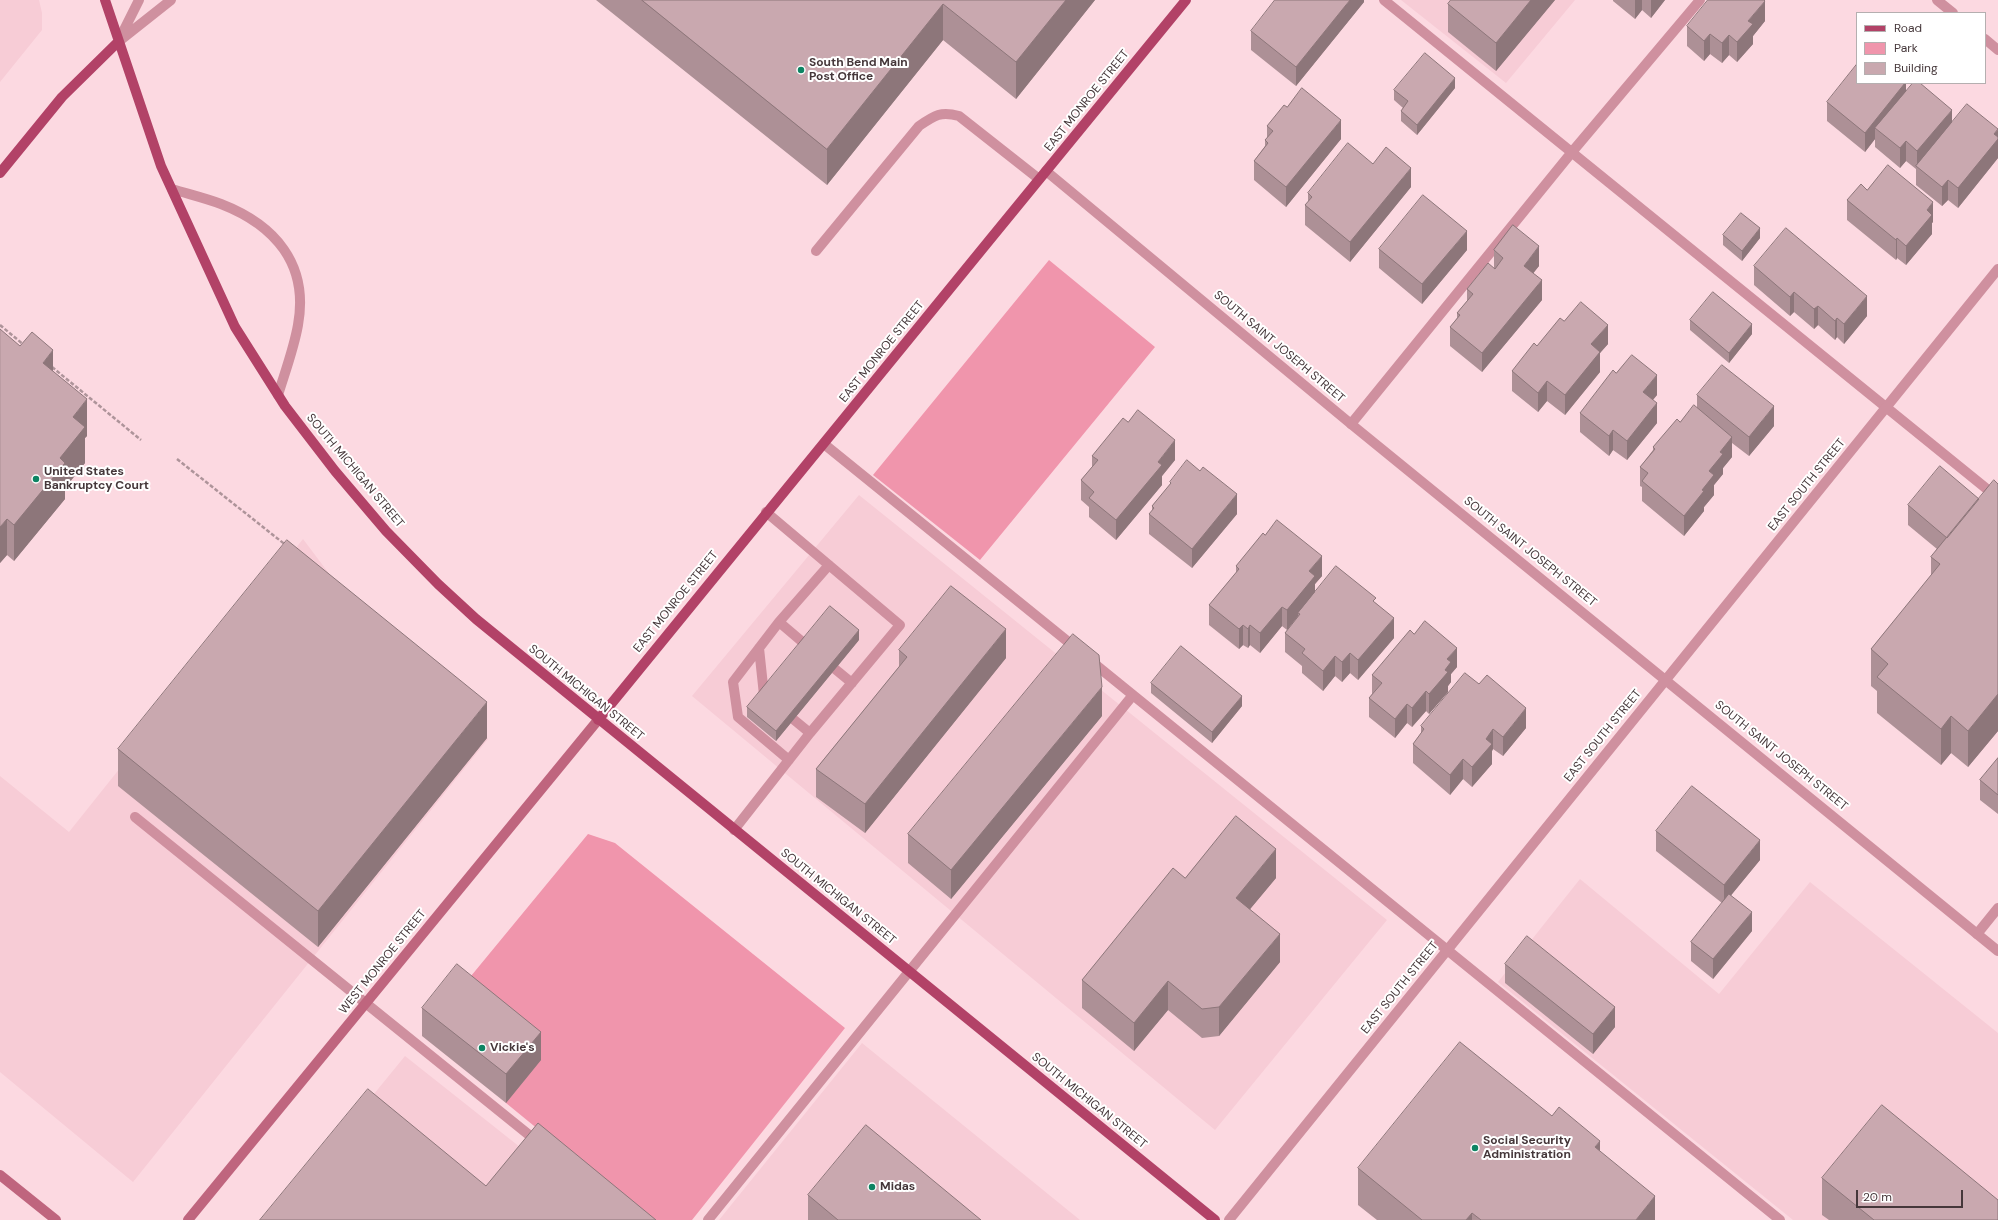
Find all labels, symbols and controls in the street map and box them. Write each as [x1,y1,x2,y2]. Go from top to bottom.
legend [1856,12,1986,84]
text: Road [1894,20,1922,36]
text: Park [1894,40,1918,56]
street label: EAST MONROE STREET [1042,47,1132,155]
place label: South Bend Main Post Office [809,56,908,84]
text: Building [1894,60,1938,76]
marker: South Bend Main Post Office [796,65,806,75]
street label: SOUTH SAINT JOSEPH STREET [1211,288,1347,406]
street label: EAST MONROE STREET [837,298,927,406]
street label: SOUTH MICHIGAN STREET [303,411,407,531]
street label: EAST SOUTH STREET [1765,436,1849,534]
place label: United States Bankruptcy Court [44,465,149,493]
marker: United States Bankruptcy Court [31,474,41,484]
street label: SOUTH SAINT JOSEPH STREET [1461,494,1599,610]
street label: EAST MONROE STREET [631,548,721,656]
street label: SOUTH MICHIGAN STREET [525,642,647,744]
street label: EAST SOUTH STREET [1561,687,1645,785]
street label: SOUTH SAINT JOSEPH STREET [1712,698,1850,814]
street label: SOUTH MICHIGAN STREET [777,846,899,948]
street label: WEST MONROE STREET [336,907,430,1017]
street label: EAST SOUTH STREET [1358,939,1442,1037]
place label: Vickie's [490,1041,535,1055]
marker: Vickie's [477,1043,487,1053]
street label: SOUTH MICHIGAN STREET [1028,1050,1150,1152]
place label: Social Security Administration [1483,1134,1571,1162]
marker: Social Security Administration [1470,1143,1480,1153]
place label: Midas [880,1180,915,1194]
marker: Midas [867,1182,877,1192]
scale bar [1858,1182,1965,1208]
text: 20 m [1863,1189,1892,1205]

